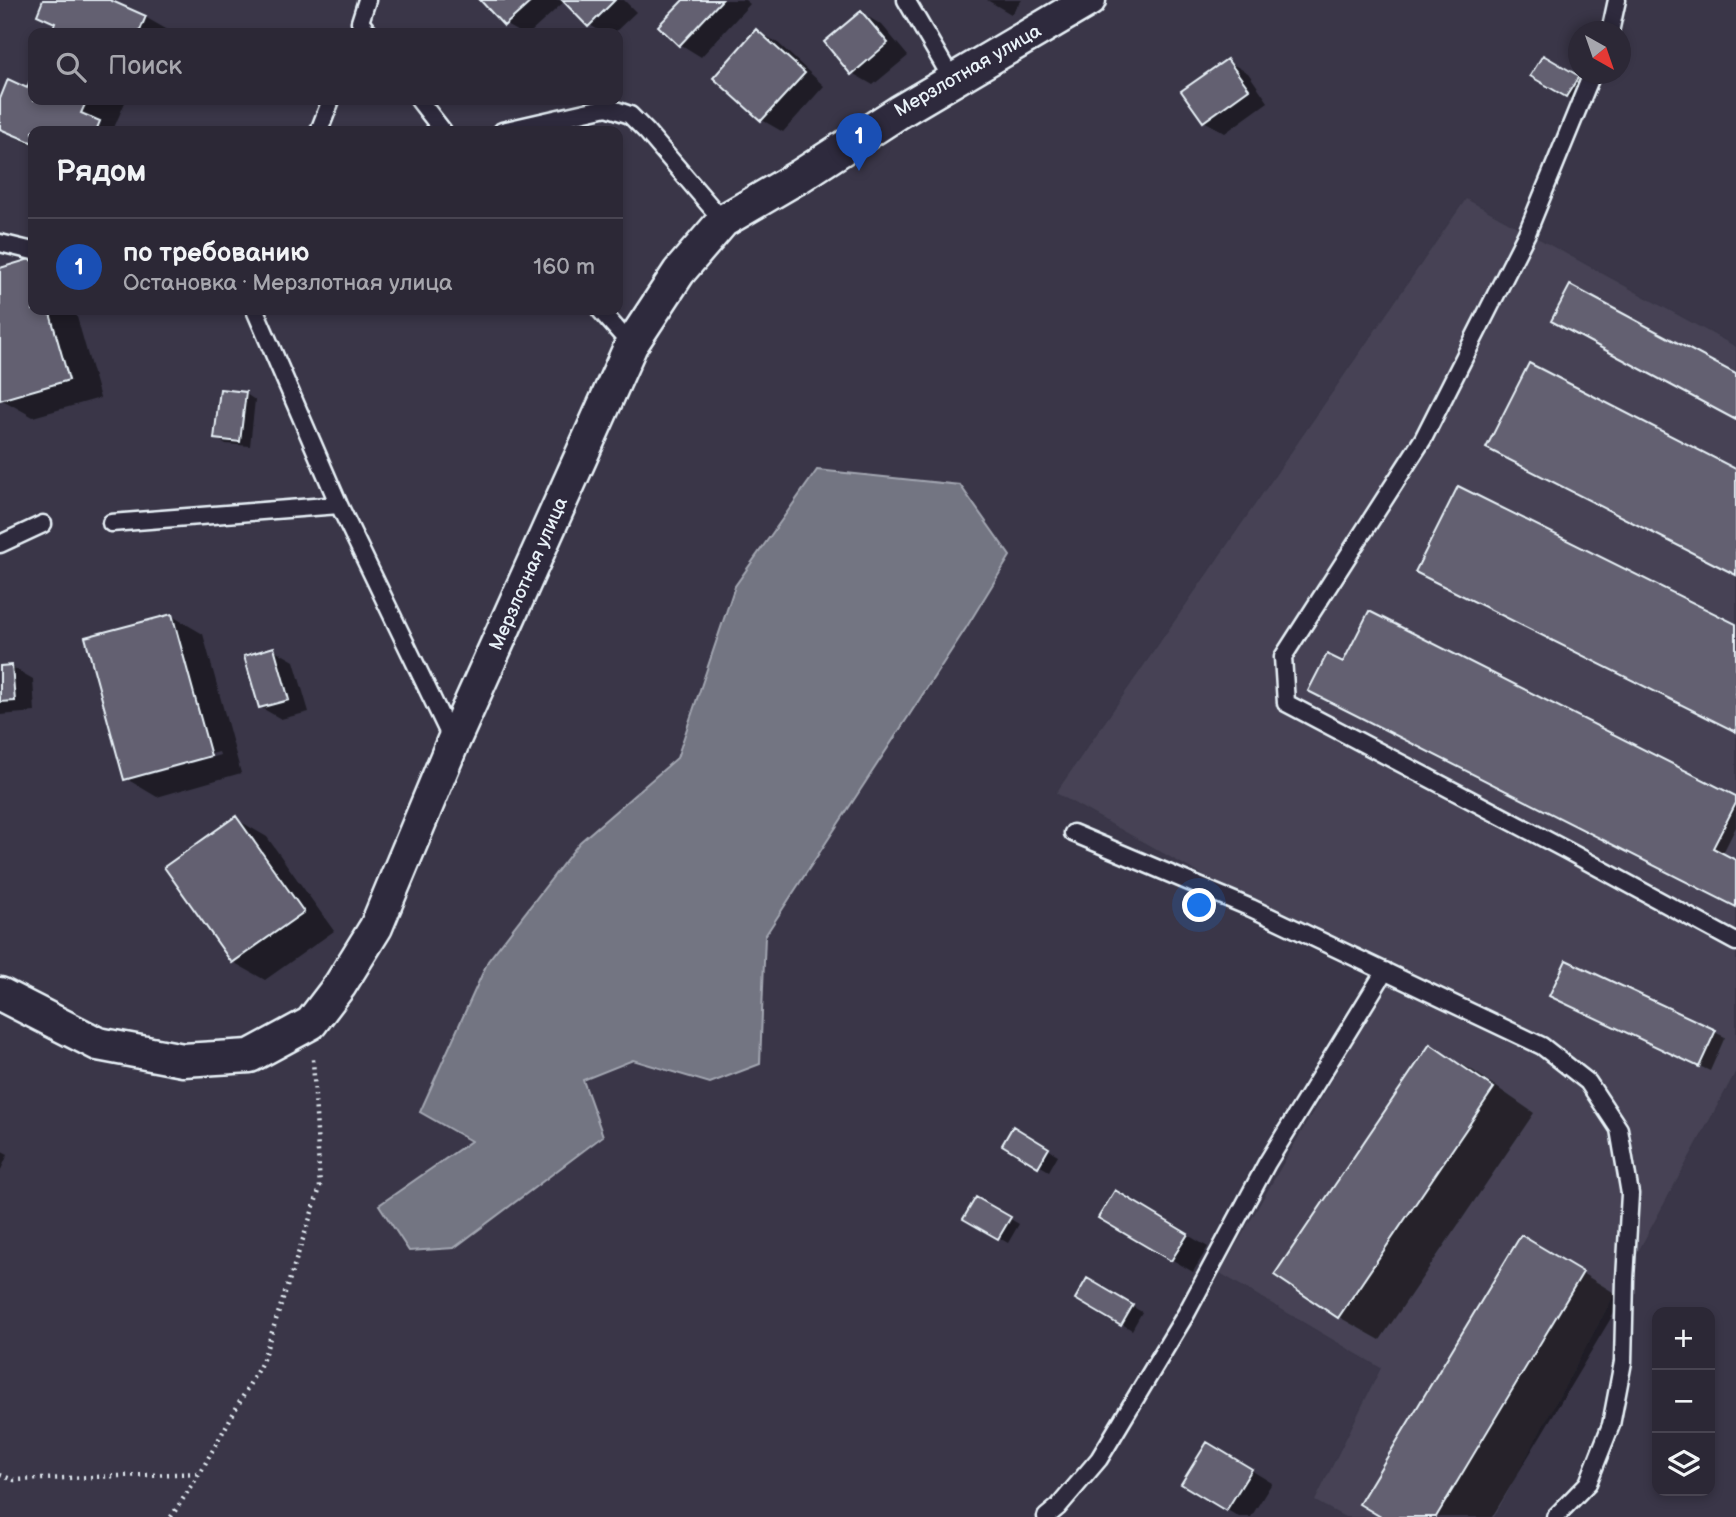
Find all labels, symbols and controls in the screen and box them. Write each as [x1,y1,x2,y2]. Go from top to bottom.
street label: Мерзлотная улица [891,20,1045,122]
north arrow [1568,21,1631,84]
search box [28,28,623,105]
icon: search [52,48,90,86]
text: Поиск [108,51,182,82]
pin: 1 [836,113,882,171]
text: Рядом [56,154,146,190]
text: по требованию [123,238,309,269]
text: 1 [74,253,84,281]
text: 160 m [533,253,595,281]
text: Остановка · Мерзлотная улица [123,269,453,297]
street label: Мерзлотная улица [485,494,573,654]
your location [1182,888,1216,922]
map controls [1652,1307,1715,1496]
button: + [1652,1307,1715,1370]
button: − [1652,1370,1715,1433]
button: layers [1652,1433,1715,1496]

